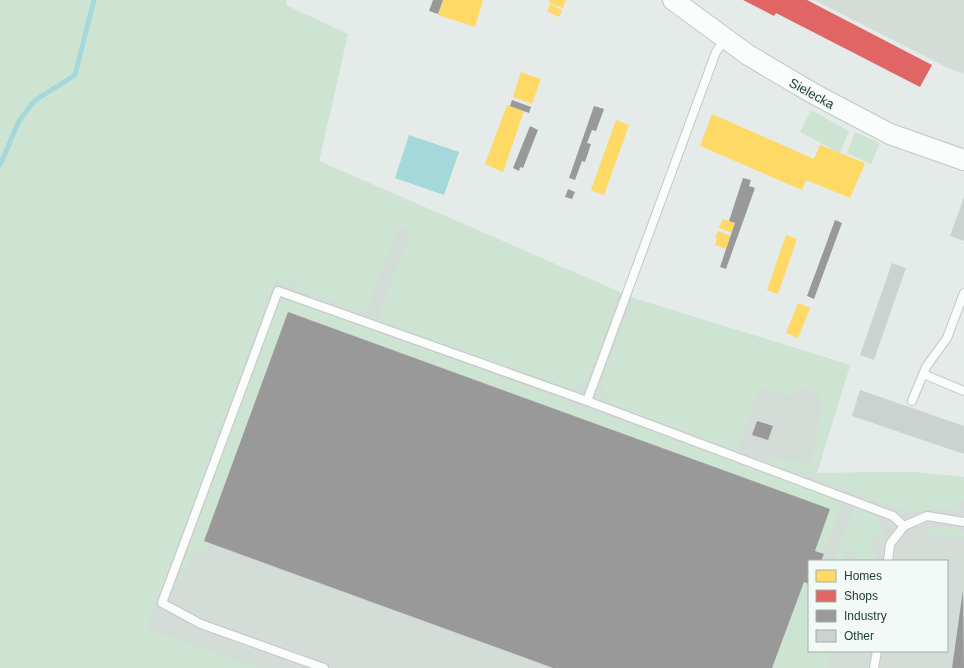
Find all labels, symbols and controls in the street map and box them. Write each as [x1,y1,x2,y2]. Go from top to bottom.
street label: Sielecka [787,75,838,112]
legend [808,560,948,652]
text: Homes [844,569,882,583]
text: Shops [844,589,878,603]
text: Industry [844,609,887,623]
text: Other [844,629,874,643]

